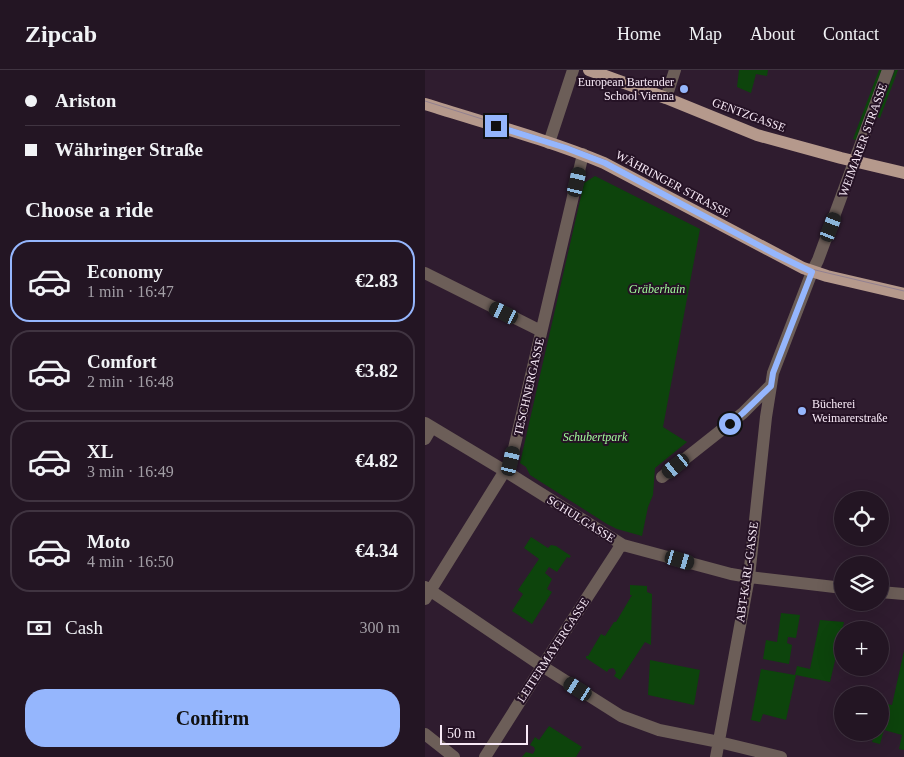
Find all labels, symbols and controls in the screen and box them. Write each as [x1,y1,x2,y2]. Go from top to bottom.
text: Zipcab [25,21,97,47]
text: Home [617,24,661,44]
text: Map [689,24,722,44]
text: About [750,24,795,44]
text: Contact [823,24,879,44]
place label: European Bartender School Vienna [578,75,675,103]
street label: WEIMARER STRASSE [836,81,890,199]
marker: European Bartender School Vienna [678,83,690,95]
text: Ariston [55,90,116,111]
street label: GENTZGASSE [710,95,788,135]
route end [485,115,507,137]
text: Währinger Straße [55,139,203,160]
street label: WÄHRINGER STRASSE [613,148,733,220]
car [566,166,587,198]
text: Choose a ride [25,197,153,222]
car [818,210,843,244]
icon: car [27,259,72,304]
text: Economy [87,261,163,282]
text: €2.83 [355,270,398,291]
park label: Gräberhain [629,282,685,296]
text: 1 min · 16:47 [87,283,174,300]
car [487,300,520,326]
street label: TESCHNERGASSE [511,337,547,437]
icon: car [27,349,72,394]
text: Comfort [87,351,157,372]
text: €3.82 [355,360,398,381]
text: 2 min · 16:48 [87,373,174,390]
place label: Bücherei Weimarerstraße [812,397,888,425]
marker: Bücherei Weimarerstraße [796,405,808,417]
route start [719,413,741,435]
park label: Schubertpark [563,430,628,444]
icon: car [27,439,72,484]
text: XL [87,441,113,462]
car [500,445,521,477]
text: €4.82 [355,450,398,471]
car [659,451,692,481]
text: 3 min · 16:49 [87,463,174,480]
map controls [834,491,889,741]
button: locate [834,491,889,546]
street label: SCHULGASSE [544,493,618,545]
street label: ABT-KARL-GASSE [733,521,761,623]
icon: car [27,529,72,574]
text: Moto [87,531,130,552]
text: €4.34 [355,540,398,561]
car [663,549,696,571]
text: 4 min · 16:50 [87,553,174,570]
button: layers [834,556,889,611]
street label: LEITERMAYERGASSE [514,595,592,705]
icon: cash [25,614,53,642]
text: Cash [65,617,103,638]
text: 300 m [360,619,400,636]
button: + [834,621,889,676]
car [561,675,594,703]
button: − [834,686,889,741]
button: Confirm [25,689,400,747]
scale bar [440,722,527,745]
text: 50 m [447,726,475,741]

